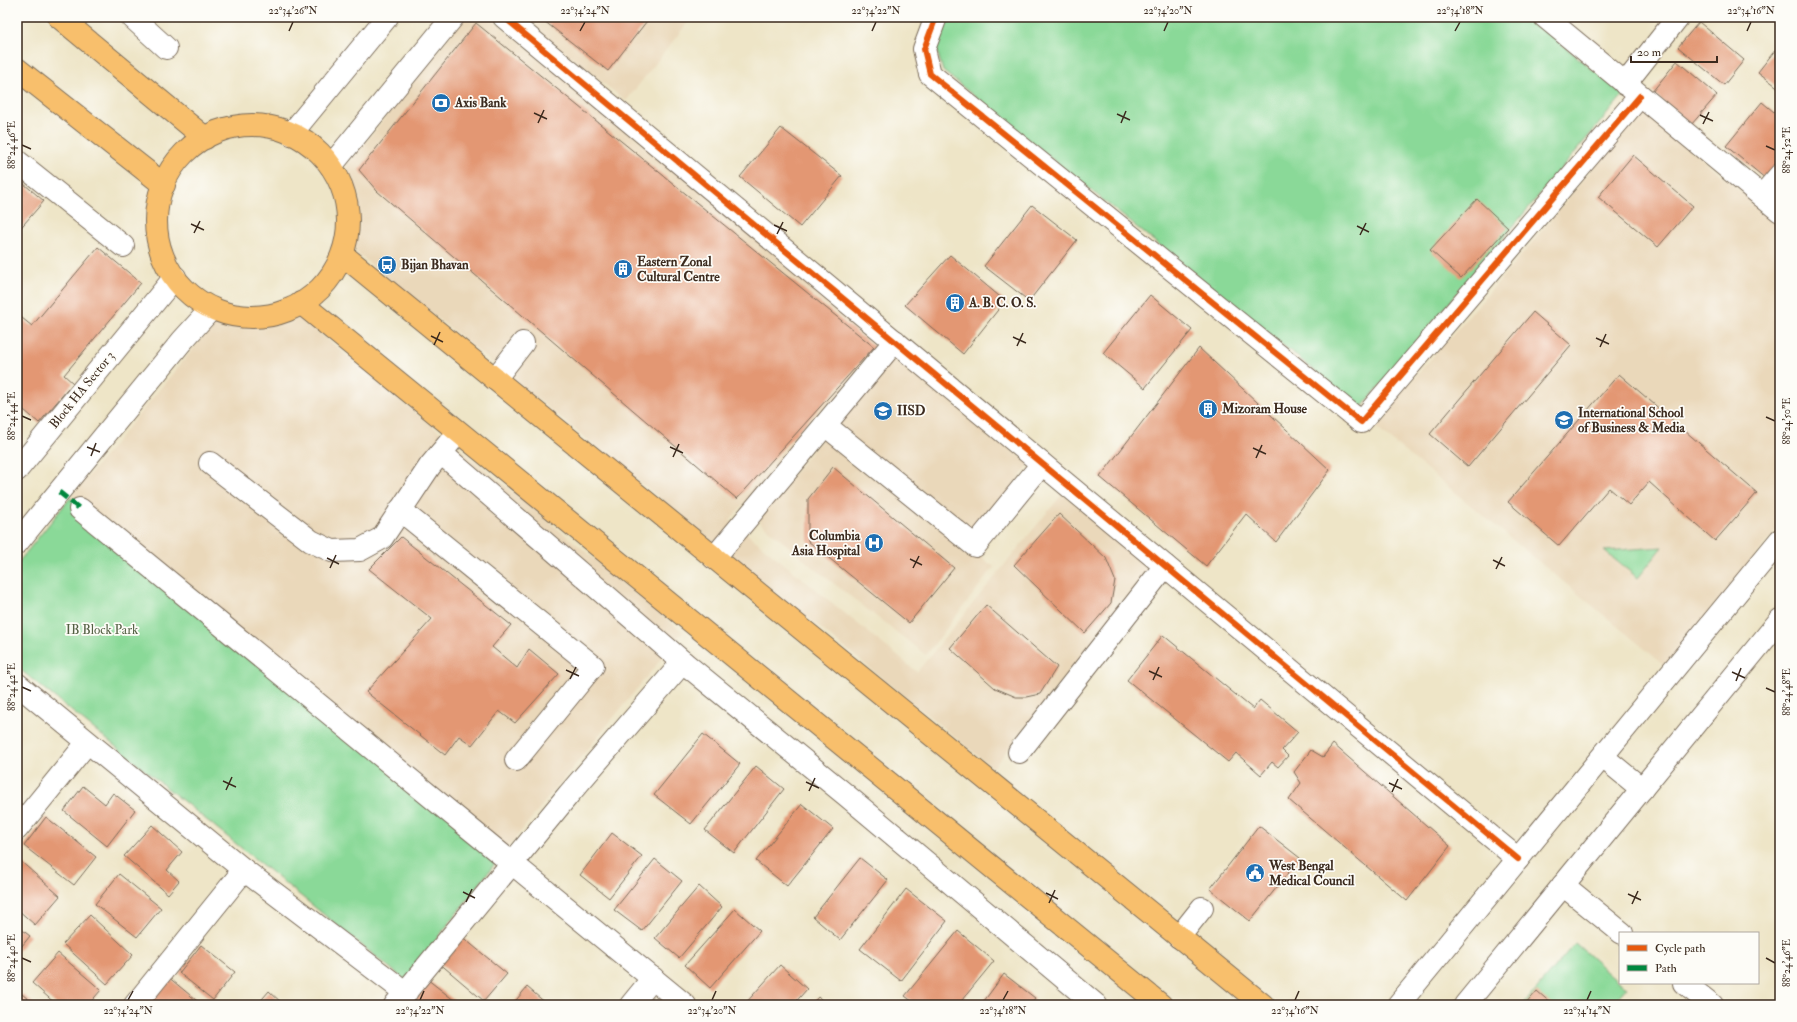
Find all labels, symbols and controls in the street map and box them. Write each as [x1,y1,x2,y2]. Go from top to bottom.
text: 22°34'26"N [269,5,317,17]
text: 22°34'24"N [560,5,610,17]
text: 22°34'22"N [852,5,900,17]
text: 22°34'20"N [1144,5,1193,17]
text: 22°34'18"N [1436,5,1484,17]
text: 22°34'16"N [1727,5,1775,17]
scale bar [1631,38,1717,64]
text: 20 m [1637,45,1662,60]
bank icon: Axis Bank [430,92,452,114]
place label: Axis Bank [454,95,507,111]
text: 88°24'46"E [6,121,18,169]
text: 88°24'52"E [1781,127,1793,173]
bus stop icon: Bijan Bhavan [376,254,398,276]
place label: Eastern Zonal Cultural Centre [637,254,720,285]
place label: Bijan Bhavan [401,257,469,273]
building icon: Eastern Zonal Cultural Centre [612,258,634,280]
building icon: A. B. C. O. S. [944,292,966,314]
place label: A. B. C. O. S. [968,295,1036,311]
street label: Block HA Sector 3 [46,348,118,432]
text: 88°24'44"E [6,392,18,440]
building icon: Mizoram House [1197,398,1219,420]
text: 88°24'50"E [1781,398,1793,444]
school or university icon: IISD [872,400,894,422]
place label: Mizoram House [1221,401,1308,417]
place label: IISD [897,403,926,419]
place label: International School of Business & Media [1578,405,1685,436]
school or university icon: International School of Business & Media [1553,409,1575,431]
place label: Columbia Asia Hospital [791,528,861,560]
hospital icon: Columbia Asia Hospital [863,532,885,554]
park label: IB Block Park [66,622,139,638]
text: 88°24'42"E [6,663,18,711]
text: 88°24'48"E [1781,668,1793,716]
place label: West Bengal Medical Council [1268,858,1355,889]
public building icon: West Bengal Medical Council [1244,862,1266,884]
legend [1619,932,1759,984]
text: 88°24'40"E [6,934,18,982]
text: 88°24'46"E [1781,939,1793,987]
text: Cycle path [1655,941,1706,956]
text: Path [1655,961,1678,976]
text: 22°34'24"N [103,1005,153,1017]
text: 22°34'22"N [396,1005,444,1017]
text: 22°34'20"N [688,1005,737,1017]
text: 22°34'18"N [979,1005,1027,1017]
text: 22°34'16"N [1271,1005,1319,1017]
text: 22°34'14"N [1563,1005,1611,1017]

